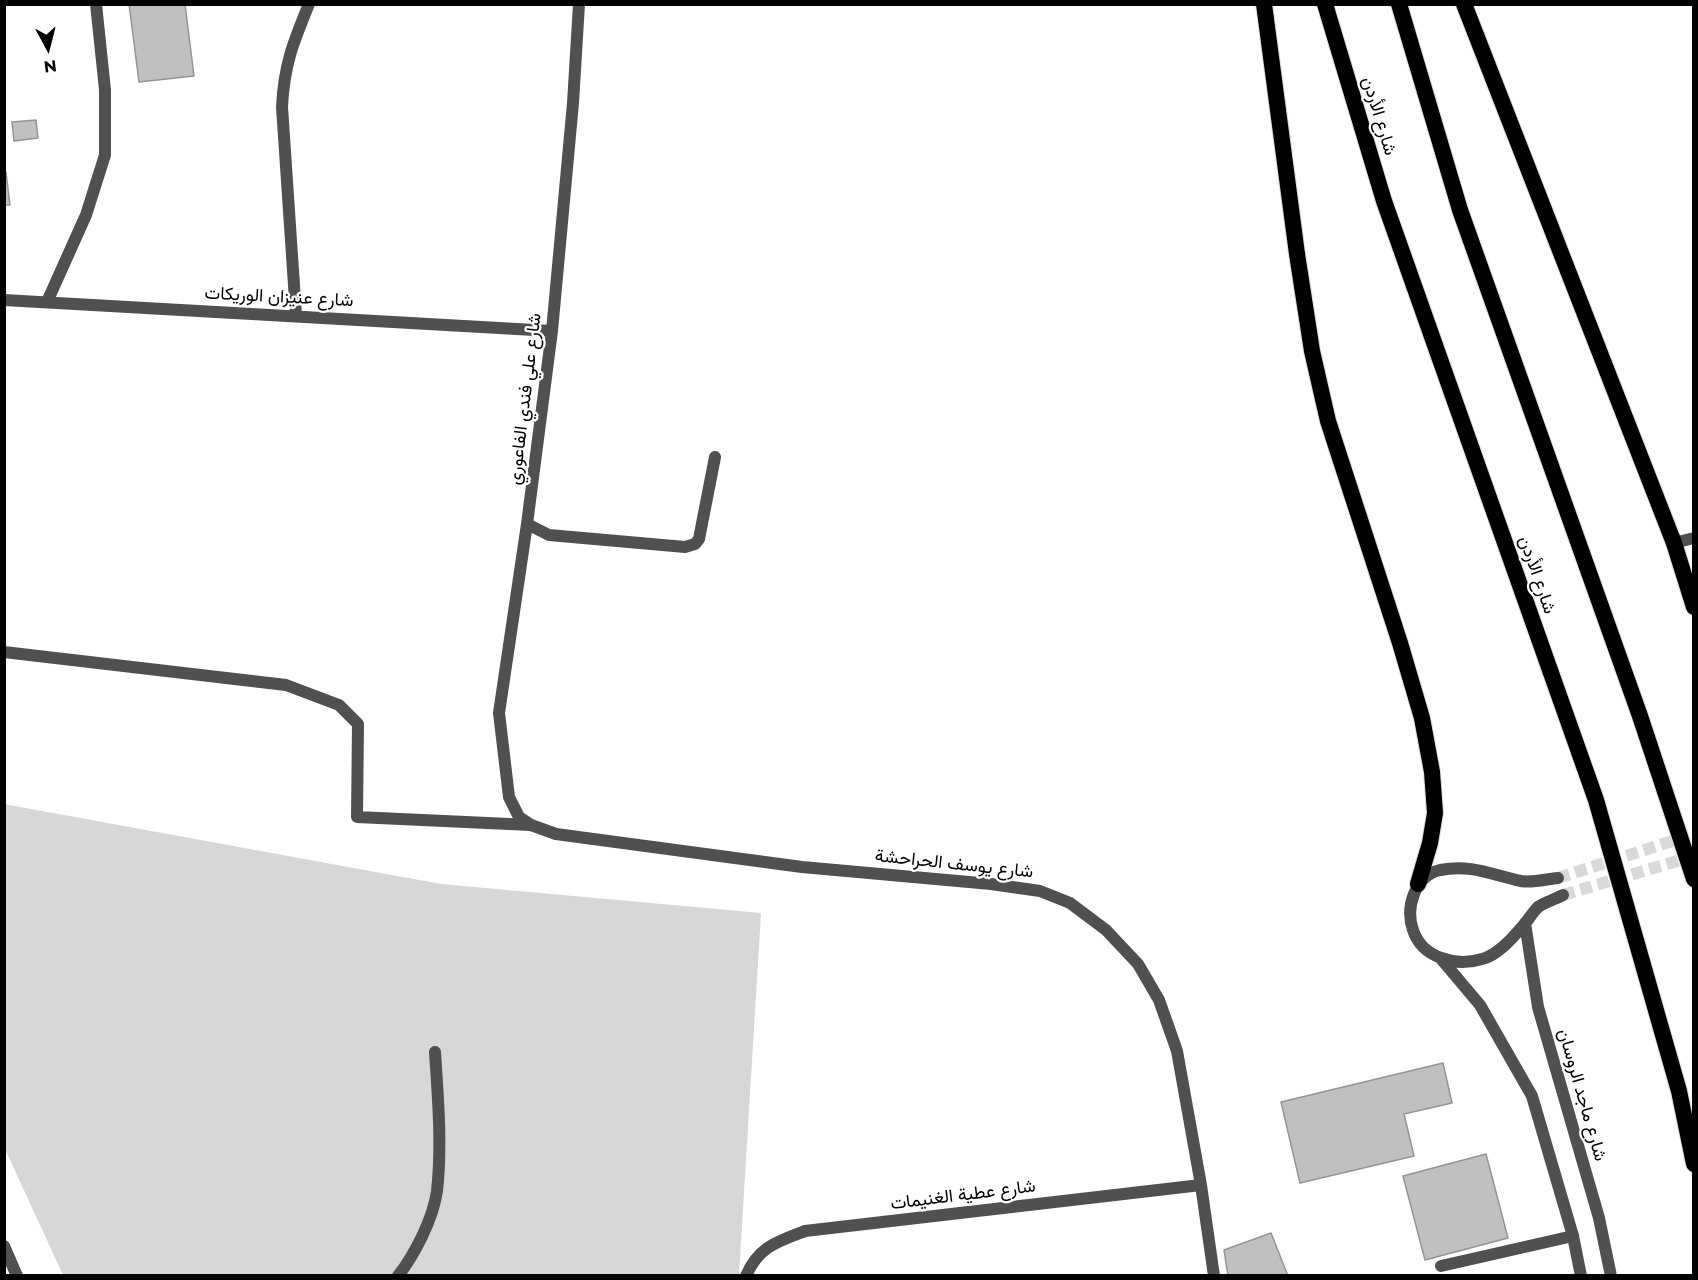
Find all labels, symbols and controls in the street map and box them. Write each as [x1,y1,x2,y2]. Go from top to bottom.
north arrow [18,18,78,78]
text: N [43,56,58,77]
street label: شارع الأردن [1357,74,1401,158]
street label: شارع عنيزان الوريكات [204,282,354,312]
street label: شارع علي فندي الفاعوري [504,312,546,486]
street label: شارع الأردن [1514,533,1560,617]
street label: شارع يوسف الحراحشة [874,845,1034,883]
street label: شارع ماجد الروسان [1553,1026,1611,1164]
street label: شارع عطية الغنيمات [889,1175,1037,1215]

